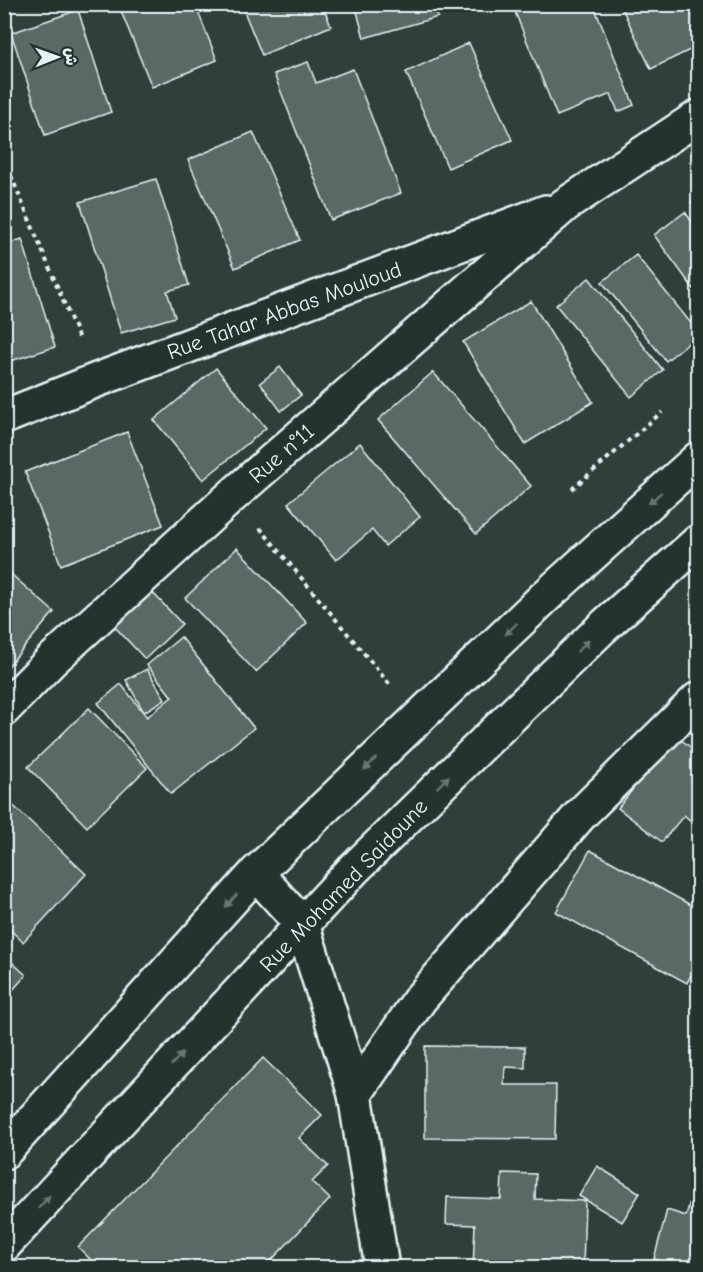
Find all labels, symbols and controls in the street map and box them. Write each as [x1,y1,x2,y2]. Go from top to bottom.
north arrow [27,27,87,87]
text: ش [62,48,80,66]
street label: Rue Tahar Abbas Mouloud [164,256,405,365]
street label: Rue n°11 [244,418,320,489]
one-way arrow [648,491,663,504]
one-way arrow [504,622,518,636]
one-way arrow [575,640,589,654]
one-way arrow [362,757,377,771]
one-way arrow [436,776,450,790]
street label: Rue Mohamed Saidoune [254,794,433,978]
one-way arrow [225,893,238,908]
one-way arrow [170,1052,183,1067]
one-way arrow [37,1195,50,1210]

